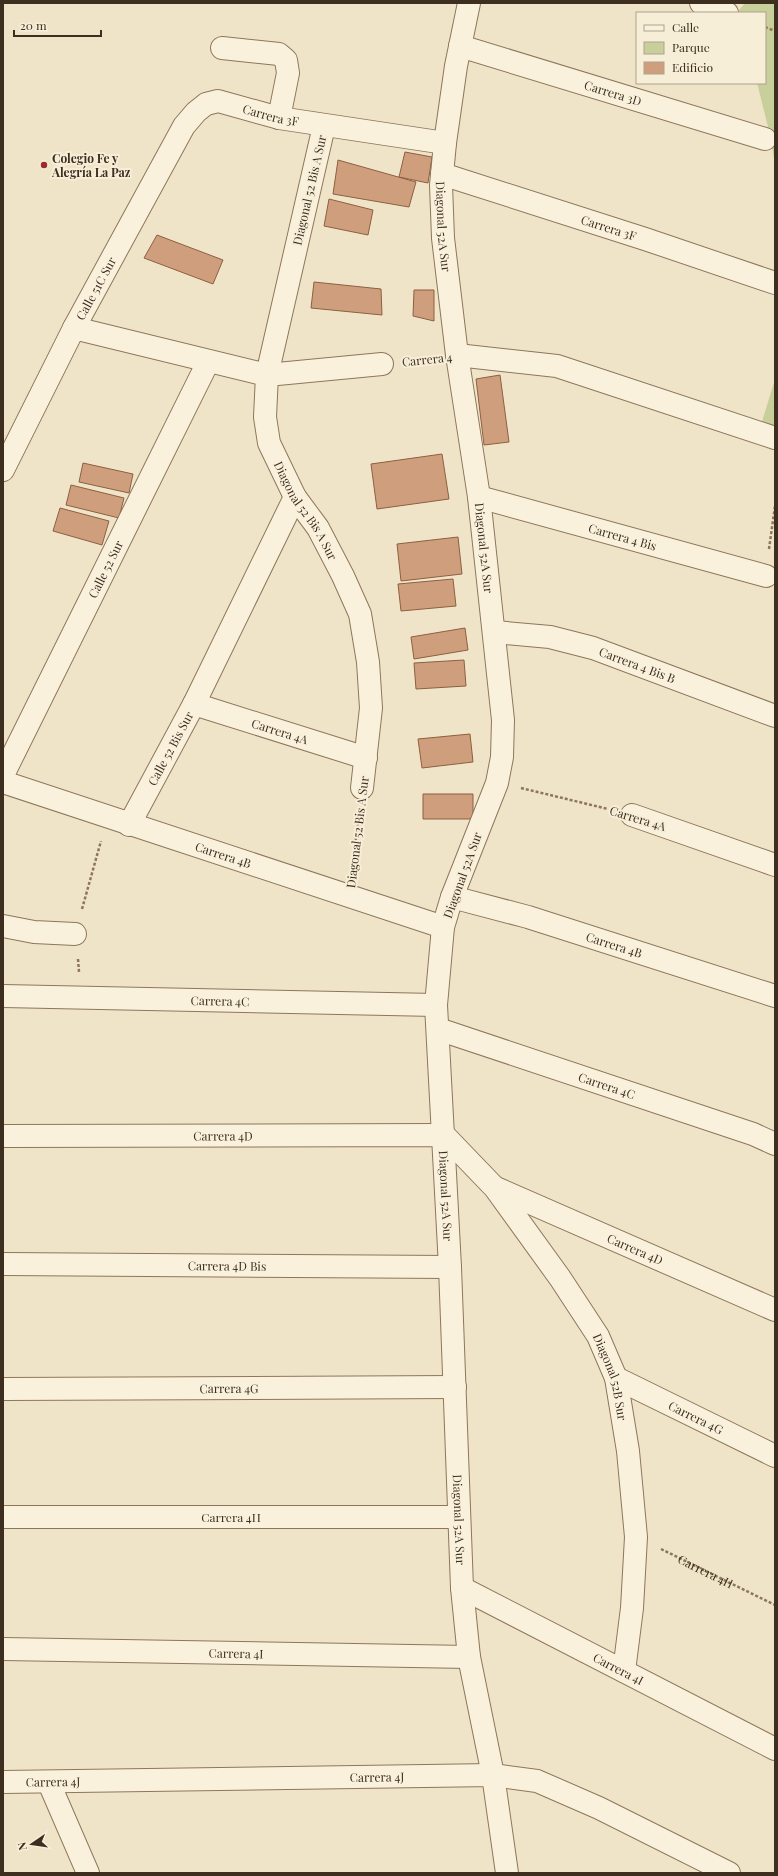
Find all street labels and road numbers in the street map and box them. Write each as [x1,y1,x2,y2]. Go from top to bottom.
street label: Carrera 3D [582,76,644,109]
street label: Carrera 3F [241,100,300,129]
street label: Diagonal 52 Bis A Sur [289,133,330,247]
street label: Diagonal 52A Sur [433,181,455,273]
street label: Carrera 3F [579,211,639,244]
street label: Calle 51C Sur [72,253,120,323]
street label: Carrera 4 [401,348,453,370]
street label: Diagonal 52 Bis A Sur [271,458,342,563]
street label: Diagonal 52A Sur [472,502,497,594]
street label: Carrera 4 Bis [587,520,659,554]
street label: Calle 52 Sur [84,537,127,601]
street label: Carrera 4 Bis B [597,643,678,686]
street label: Calle 52 Bis Sur [144,708,197,788]
street label: Carrera 4A [250,715,310,747]
street label: Diagonal 52 Bis A Sur [342,775,372,889]
street label: Carrera 4A [608,802,669,834]
street label: Diagonal 52A Sur [439,829,485,920]
street label: Carrera 4B [193,838,253,871]
street label: Carrera 4B [584,928,644,961]
street label: Carrera 4C [190,992,250,1009]
street label: Carrera 4C [576,1068,637,1102]
street label: Carrera 4D [193,1127,253,1144]
street label: Diagonal 52A Sur [436,1150,457,1242]
street label: Carrera 4D [605,1230,666,1268]
street label: Carrera 4D Bis [188,1257,266,1274]
street label: Diagonal 52B Sur [590,1331,631,1422]
street label: Carrera 4G [199,1380,259,1396]
street label: Carrera 4G [666,1397,726,1438]
street label: Diagonal 52A Sur [450,1474,469,1566]
street label: Carrera 4H [201,1509,261,1525]
street label: Carrera 4H [676,1551,736,1591]
street label: Carrera 4I [208,1645,263,1661]
street label: Carrera 4I [591,1649,646,1688]
street label: Carrera 4J [350,1768,404,1785]
street label: Carrera 4J [26,1773,80,1790]

